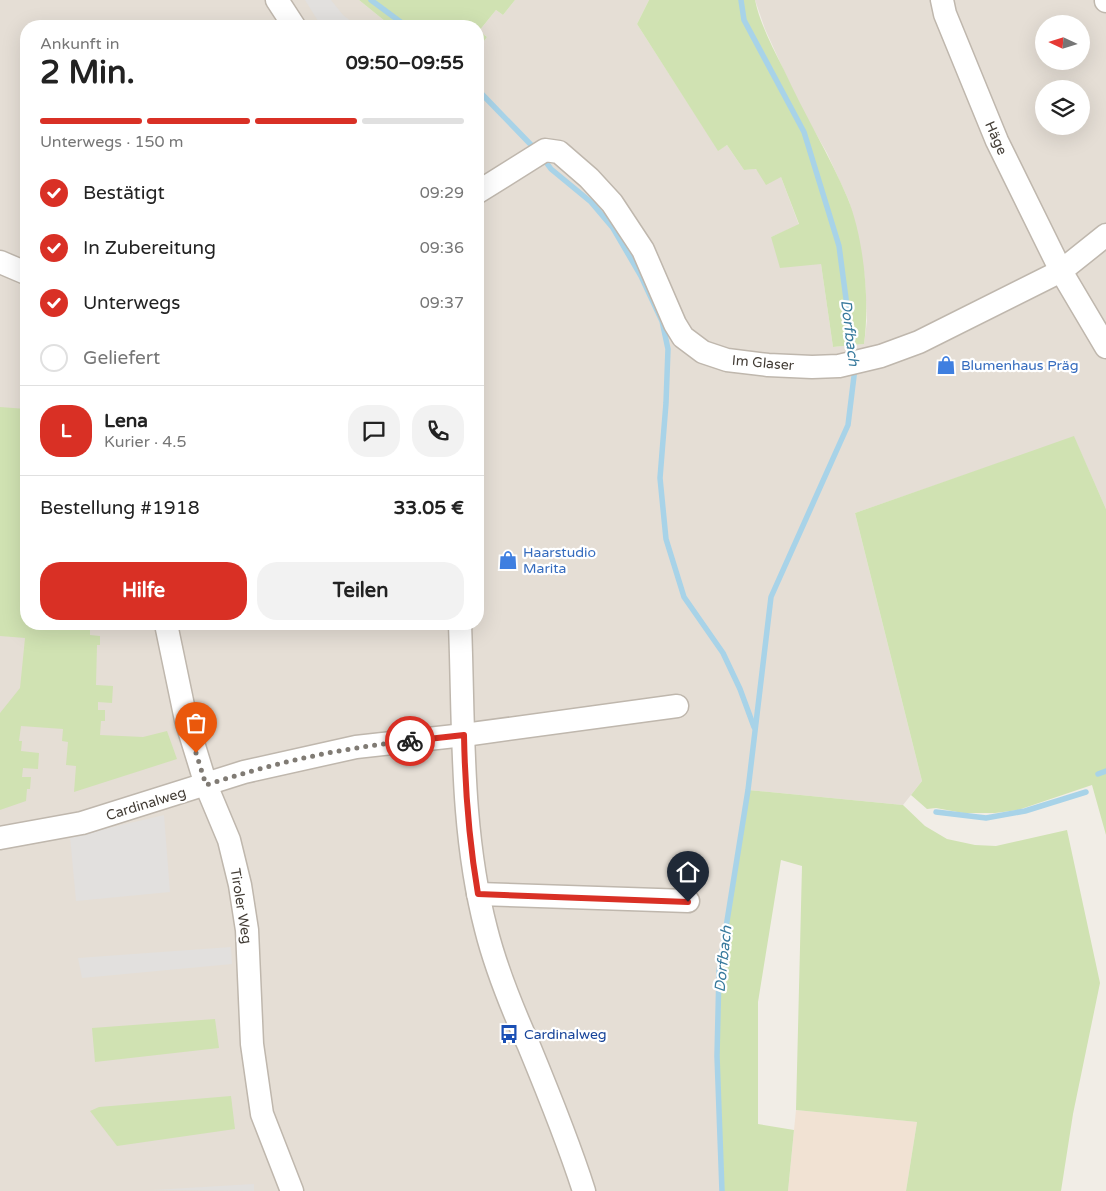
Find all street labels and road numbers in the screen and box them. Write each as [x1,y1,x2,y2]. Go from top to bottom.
street label: Häge [981,118,1011,158]
street label: Im Glaser [731,352,795,374]
street label: Cardinalweg [104,784,188,824]
street label: Tiroler Weg [227,867,255,945]

